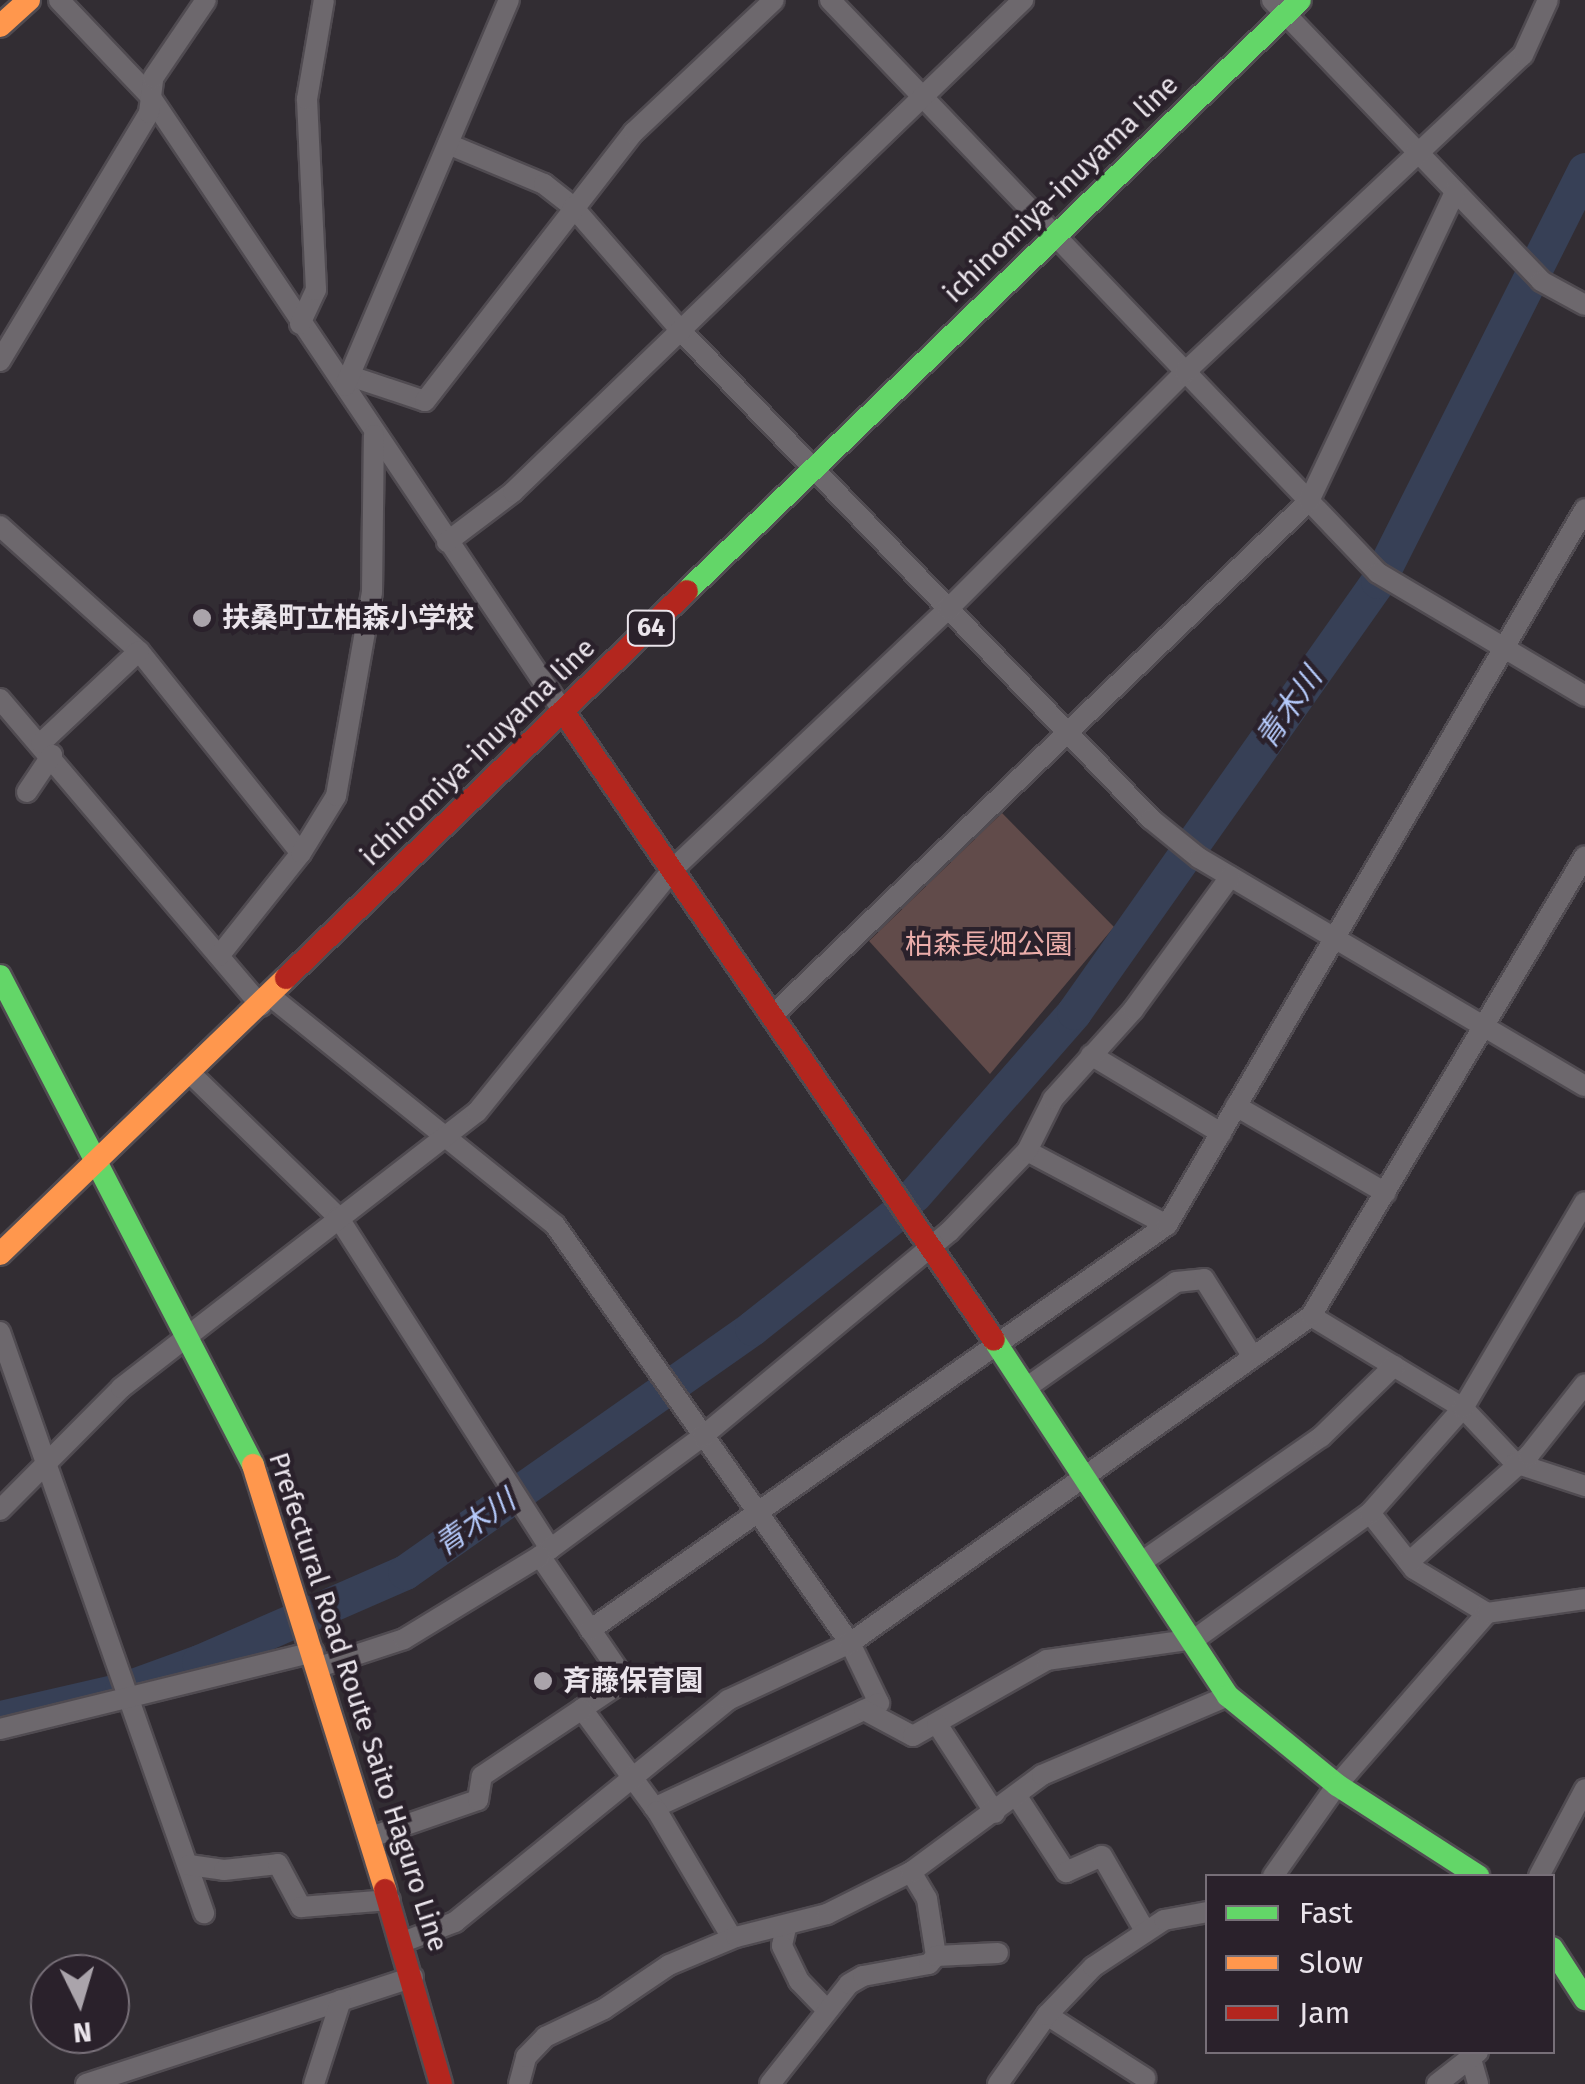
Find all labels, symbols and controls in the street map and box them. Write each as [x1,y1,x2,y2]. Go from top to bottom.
street label: ichinomiya-inuyama line [937,68,1185,310]
place label: 扶桑町立柏森小学校 [222,601,474,635]
marker: 扶桑町立柏森小学校 [191,607,213,629]
road number: 64 [626,608,676,648]
street label: ichinomiya-inuyama line [354,631,602,873]
water label: 青木川 [1248,661,1330,755]
park label: 柏森長畑公園 [905,928,1073,962]
street label: Prefectural Road Route Saito Haguro Line [261,1448,455,1956]
water label: 青木川 [428,1482,522,1564]
place label: 斉藤保育園 [563,1664,703,1698]
marker: 斉藤保育園 [532,1670,554,1692]
legend [1205,1874,1555,2054]
text: Fast [1299,1895,1353,1931]
text: Slow [1299,1945,1363,1981]
north arrow [30,1954,130,2054]
text: Jam [1299,1995,1350,2031]
text: N [72,2015,93,2050]

